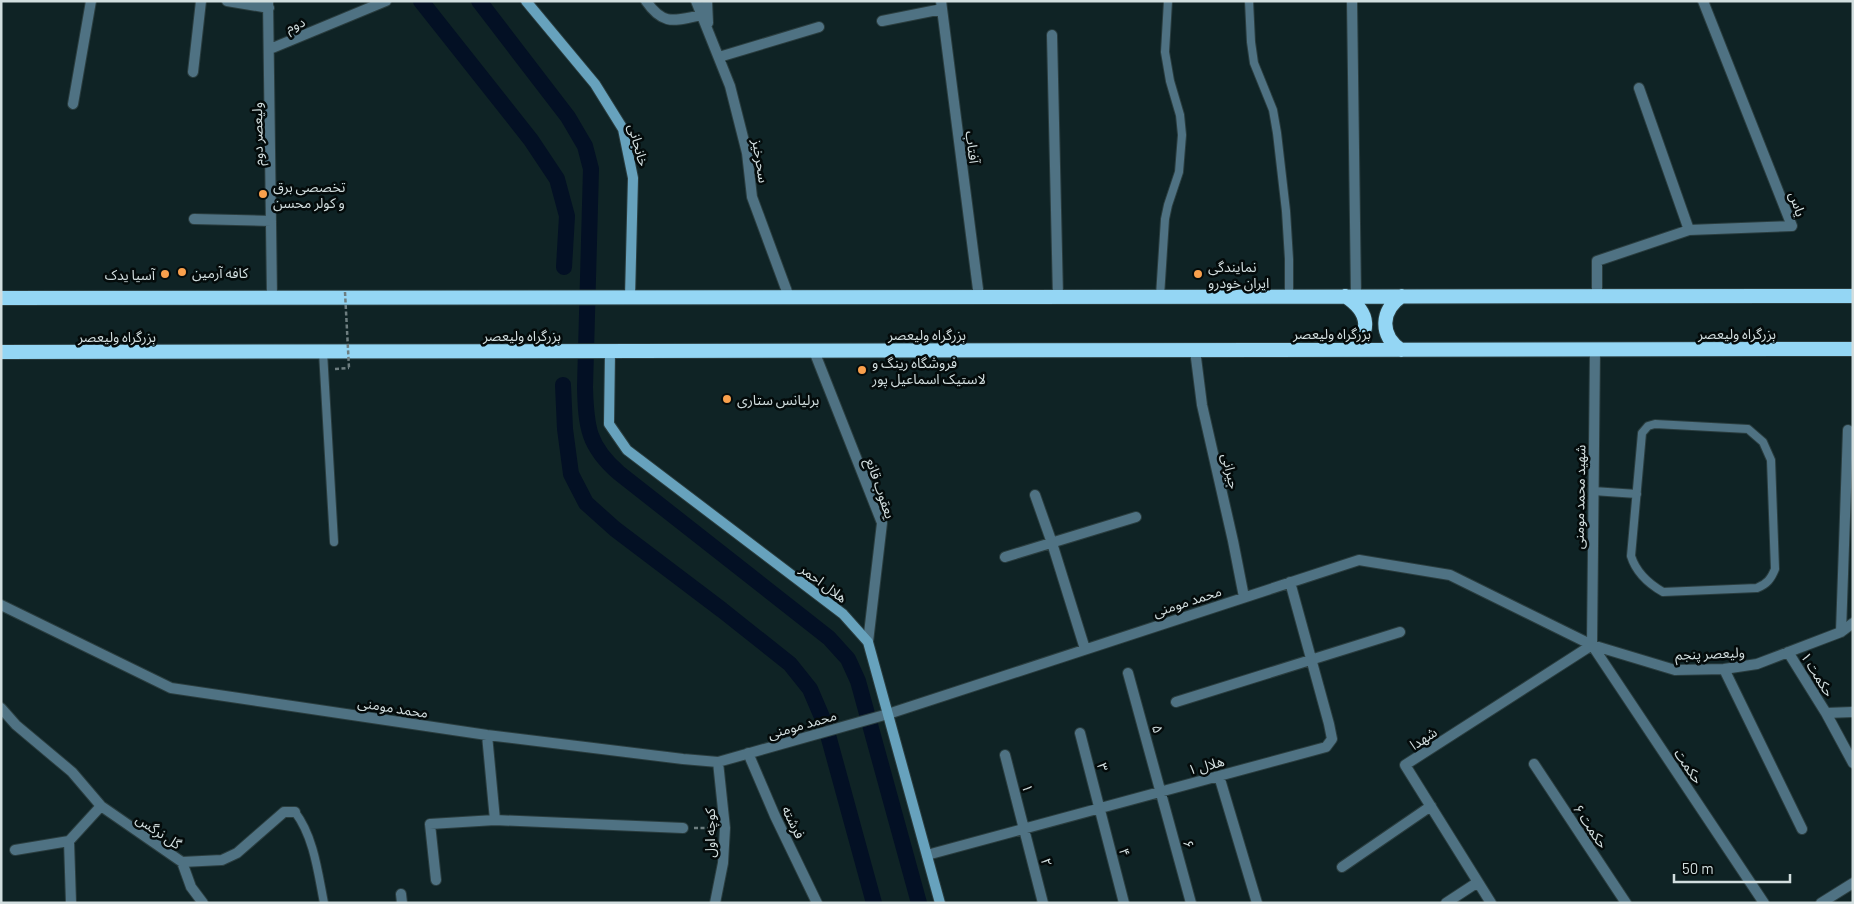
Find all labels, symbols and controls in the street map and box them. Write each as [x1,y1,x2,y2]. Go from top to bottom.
street label: دوم [283,12,309,38]
street label: ولیعصر دوم [248,102,269,166]
street label: خانجانی [624,122,653,168]
street label: آفتاب [962,130,984,165]
street label: سحرخیز [748,137,773,184]
place label: تخصصی برق و کولر محسن [273,178,346,212]
marker: تخصصی برق و کولر محسن [257,188,269,200]
street label: یاس [1785,189,1810,219]
place label: نمایندگی ایران خودرو [1208,258,1269,292]
place label: کافه آرمین [192,264,249,282]
place label: آسیا یدک [105,266,156,283]
marker: کافه آرمین [176,266,188,278]
marker: آسیا یدک [159,268,171,280]
marker: نمایندگی ایران خودرو [1192,268,1204,280]
street label: بزرگراه ولیعصر [1292,325,1371,343]
street label: بزرگراه ولیعصر [1697,325,1776,343]
street label: بزرگراه ولیعصر [887,326,966,344]
street label: بزرگراه ولیعصر [482,327,561,345]
street label: بزرگراه ولیعصر [77,328,156,346]
place label: فروشگاه رینگ و لاستیک اسماعیل پور [871,354,986,389]
marker: فروشگاه رینگ و لاستیک اسماعیل پور [856,364,868,376]
place label: برلیانس ستاری [737,391,820,409]
marker: برلیانس ستاری [721,393,733,405]
street label: شهید محمد مومنی [1570,445,1589,549]
street label: جیرانی [1218,452,1243,491]
street label: یعقوب قانع [860,455,899,522]
street label: هلال احمر [796,559,851,607]
street label: محمد مومنی [1151,582,1224,621]
street label: ولیعصر پنجم [1675,643,1745,666]
street label: حکمت ۱ [1798,648,1838,700]
street label: محمد مومنی [356,693,429,722]
street label: محمد مومنی [766,706,839,743]
street label: ۵ [1149,723,1167,735]
street label: شهدا [1406,723,1440,754]
street label: حکمت [1671,745,1707,787]
street label: هلال ۱ [1186,752,1226,779]
street label: ۳ [1094,761,1112,773]
street label: ۱ [1019,782,1037,794]
street label: حکمت ۶ [1570,801,1612,851]
street label: فرشته [778,803,809,842]
street label: کوچه اول [701,808,720,858]
street label: گل نرگس [133,810,185,853]
street label: ۶ [1180,838,1198,850]
street label: ۴ [1116,846,1134,858]
scale bar [1674,852,1790,884]
street label: ۲ [1038,856,1056,868]
text: 50 m [1682,859,1714,877]

